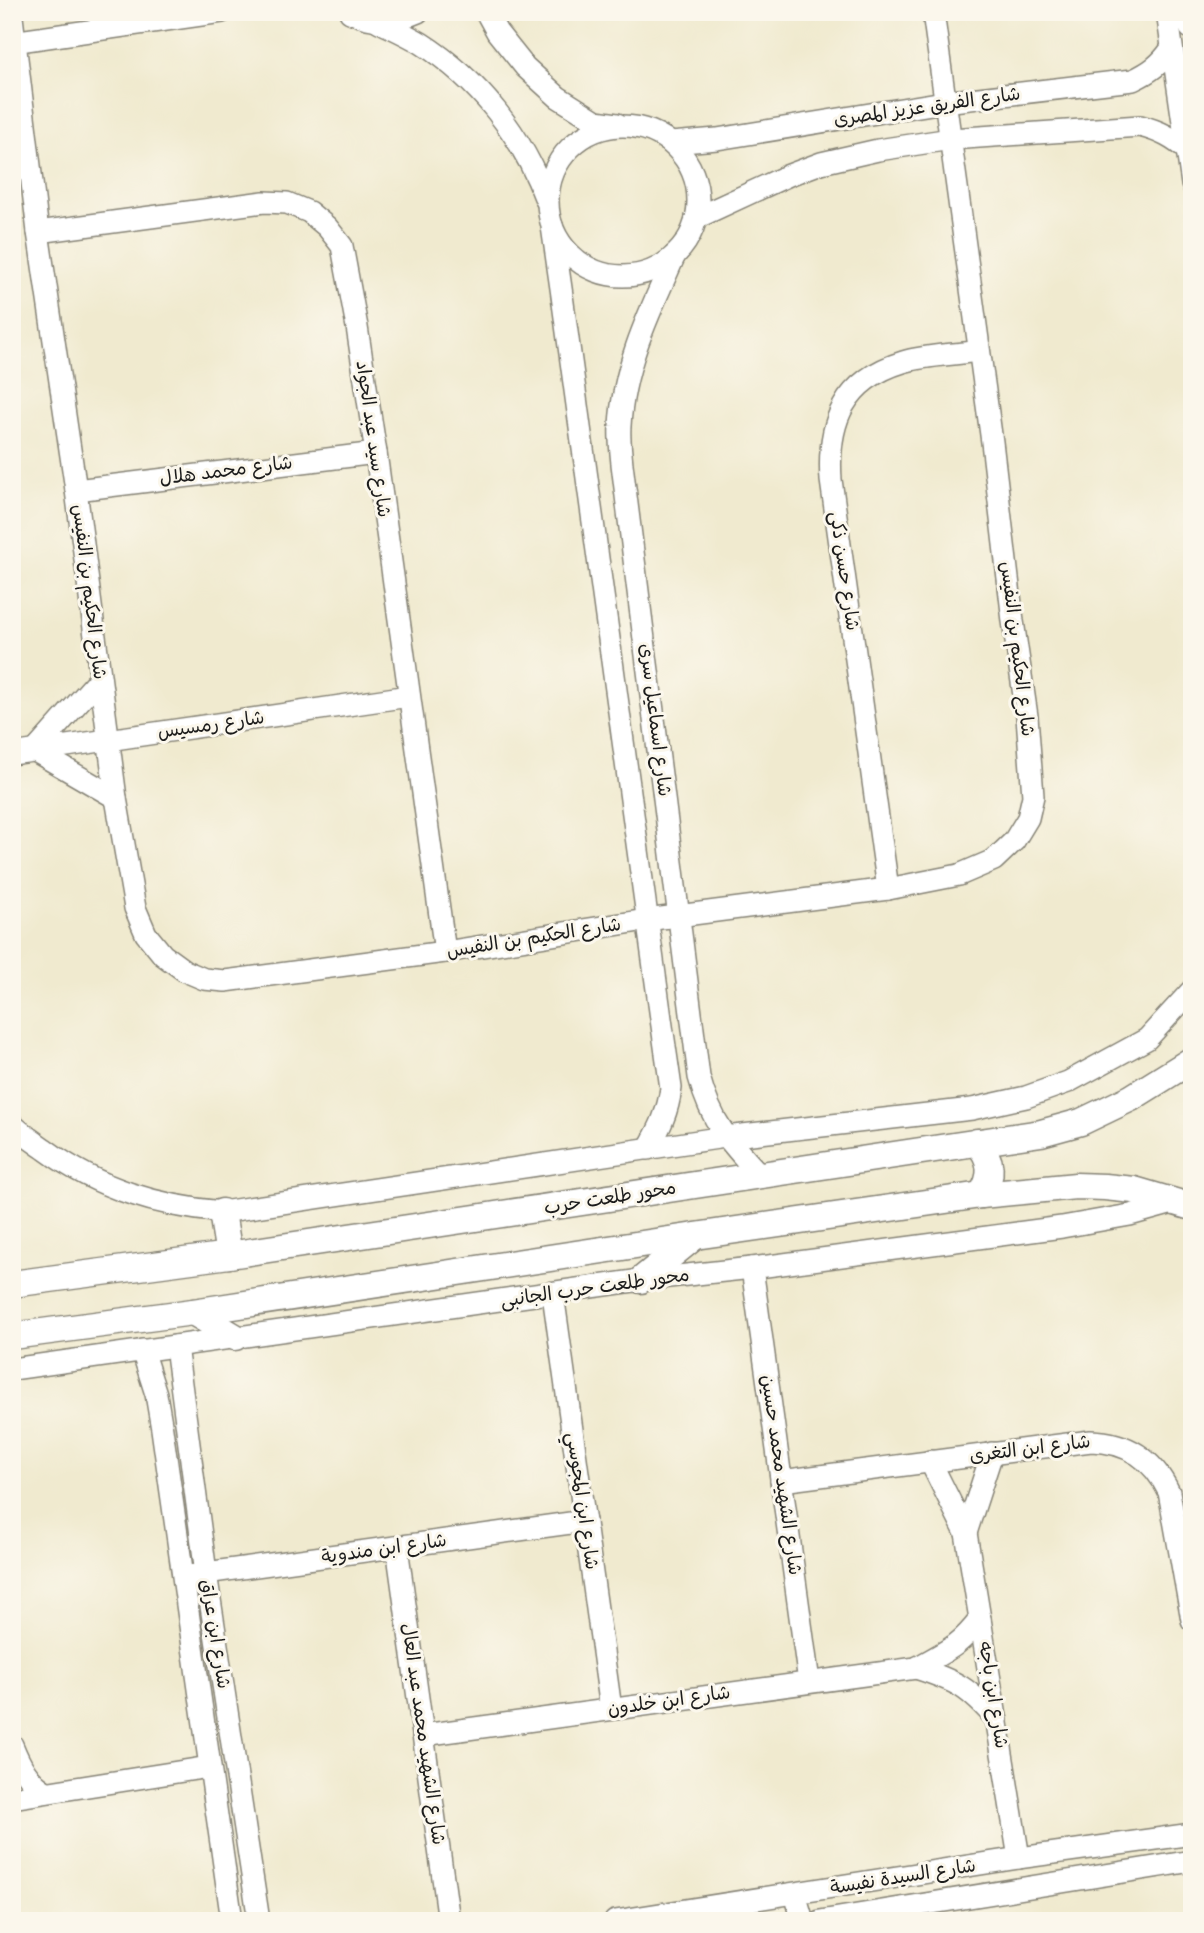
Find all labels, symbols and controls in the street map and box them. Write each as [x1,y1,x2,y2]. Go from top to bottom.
street label: شارع الفريق عزيز المصرى [832,82,1022,133]
street label: شارع سيد عبد الجواد [350,359,395,519]
street label: شارع محمد هلال [158,451,294,492]
street label: شارع الحكيم بن النفيس [65,503,111,681]
street label: شارع حسن ذكى [823,510,864,632]
street label: شارع الحكيم بن النفيس [993,560,1039,738]
street label: شارع اسماعيل سرى [633,642,676,798]
street label: شارع رمسيس [156,706,266,745]
street label: شارع الحكيم بن النفيس [445,913,623,965]
street label: محور طلعت حرب [542,1176,678,1220]
street label: محور طلعت حرب الجانبى [499,1263,691,1313]
street label: شارع الشهيد محمد حسين [755,1373,806,1577]
street label: شارع ابن التغرى [968,1430,1092,1469]
street label: شارع ابن المجوسي [557,1431,603,1572]
street label: شارع ابن مندوية [320,1529,448,1570]
street label: شارع ابن عراق [194,1577,235,1691]
street label: شارع الشهيد محمد عبد العال [395,1622,450,1846]
street label: شارع ابن باجه [972,1640,1013,1750]
street label: شارع ابن خلدون [606,1681,732,1722]
street label: شارع السيدة نفيسة [828,1854,978,1901]

